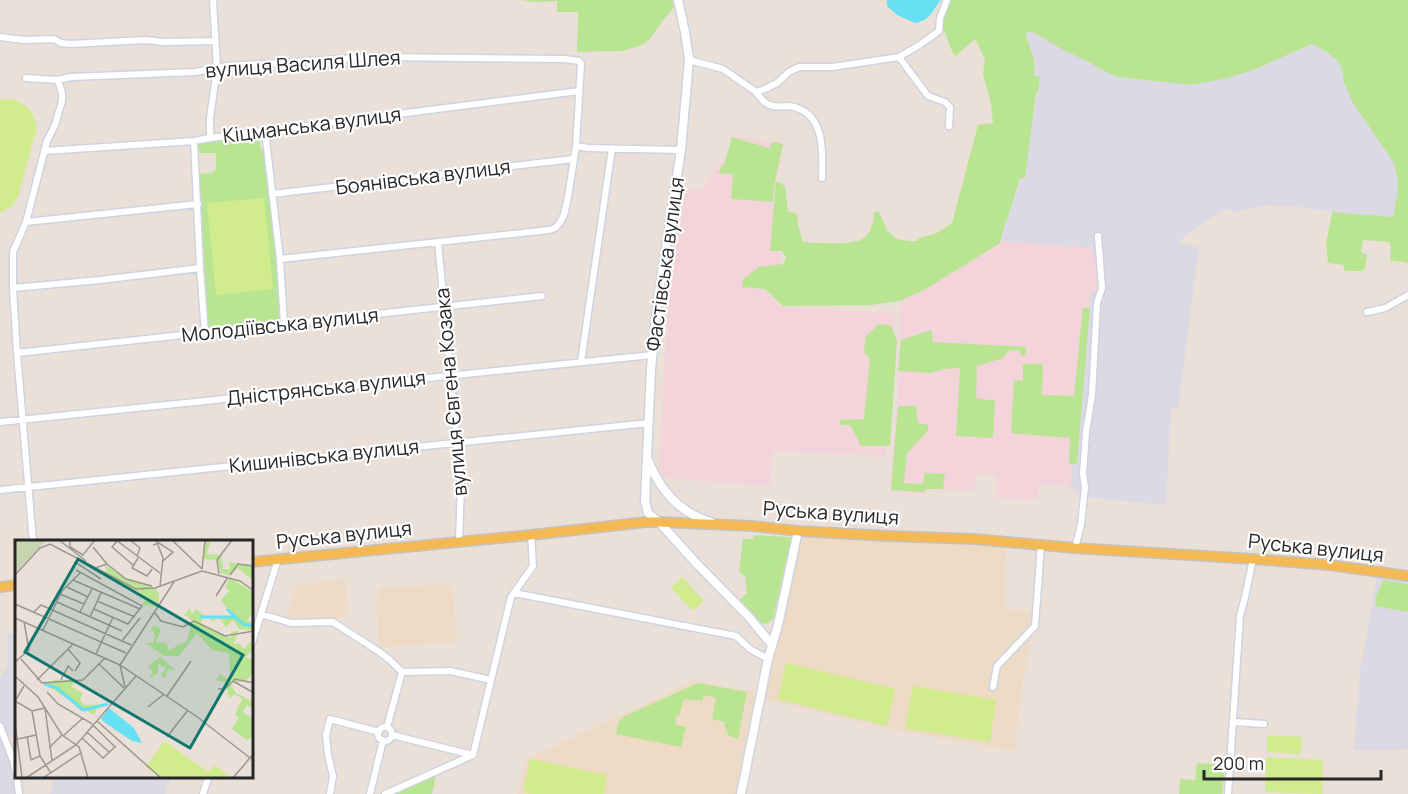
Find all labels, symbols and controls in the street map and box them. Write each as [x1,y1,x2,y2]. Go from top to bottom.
street label: вулиця Василя Шлея [204,43,402,84]
street label: Кіцманська вулиця [221,100,403,149]
street label: Боянівська вулиця [334,152,512,201]
street label: Фастівська вулиця [639,175,690,353]
street label: вулиця Євгена Козака [428,287,473,497]
street label: Молодіївська вулиця [180,301,380,348]
street label: Дністрянська вулиця [225,364,427,411]
street label: Кишинівська вулиця [228,432,420,479]
street label: Руська вулиця [762,494,900,531]
street label: Руська вулиця [275,514,413,555]
street label: Руська вулиця [1247,527,1385,568]
inset map [15,540,254,779]
scale bar [1204,743,1381,781]
text: 200 m [1213,751,1264,775]

